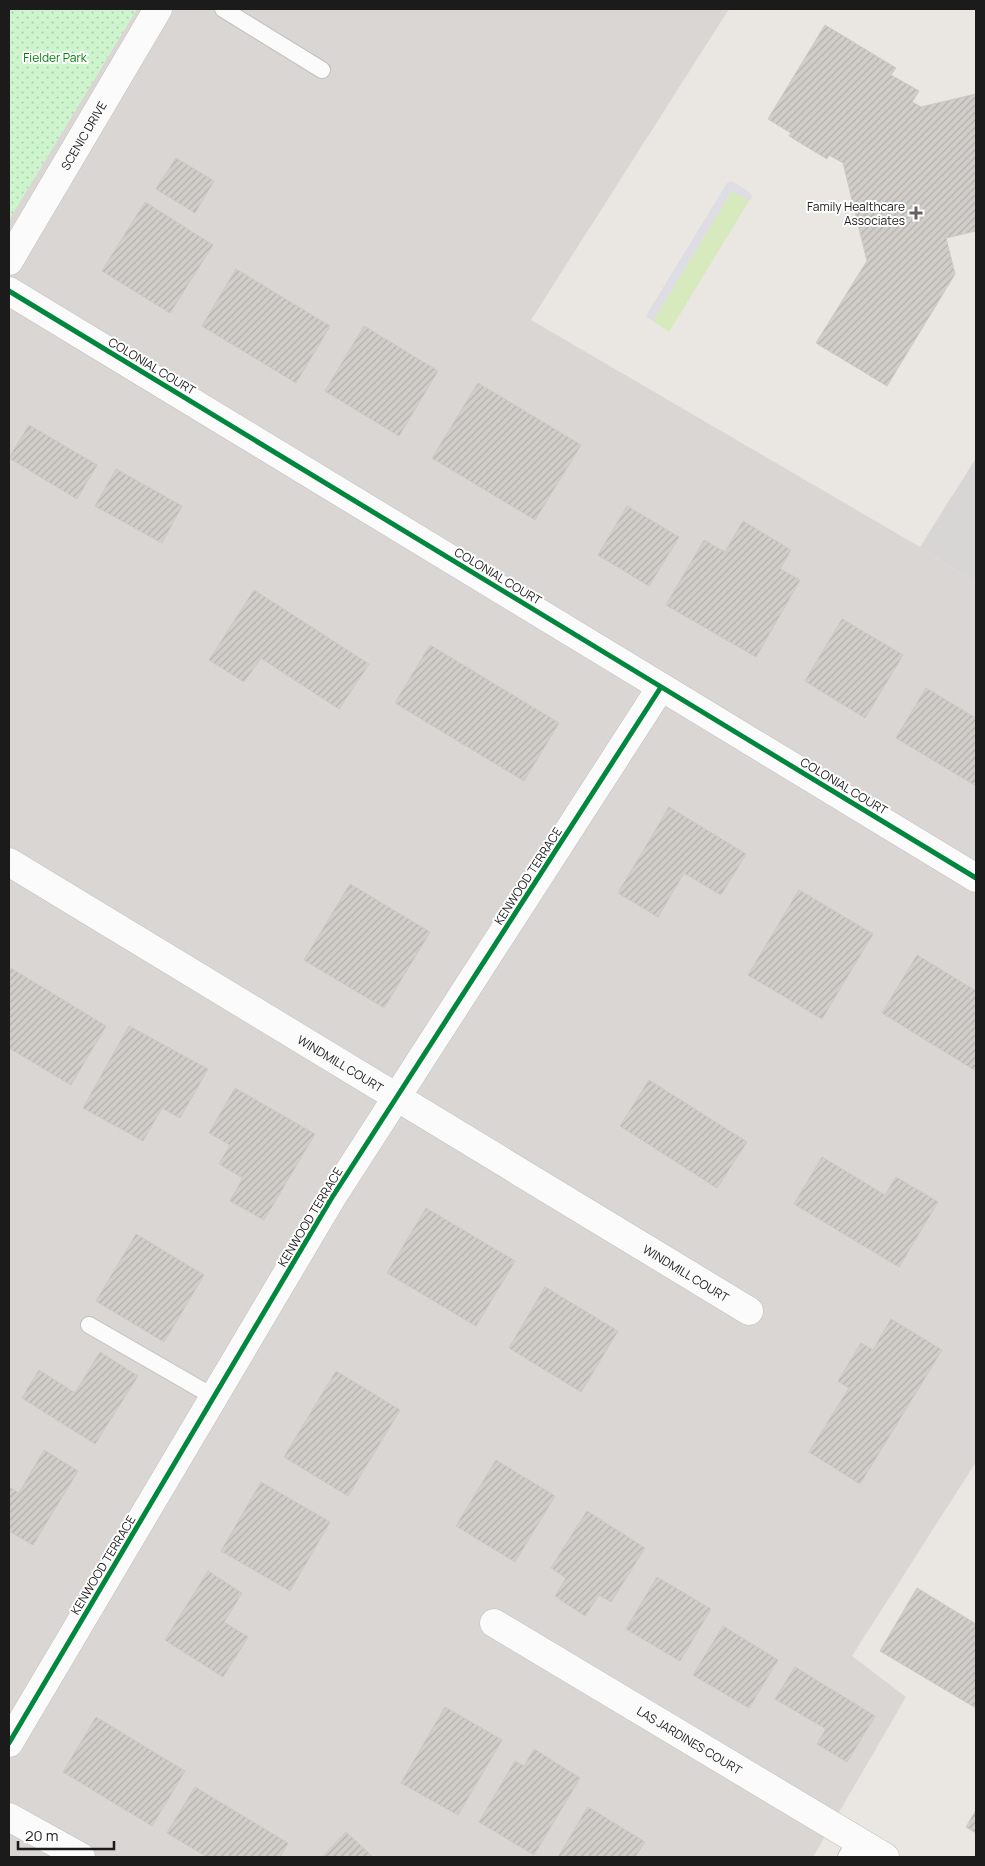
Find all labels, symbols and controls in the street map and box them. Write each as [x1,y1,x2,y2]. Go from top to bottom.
park label: Fielder Park [23,49,88,66]
street label: SCENIC DRIVE [56,98,110,173]
place label: Family Healthcare Associates [807,198,905,229]
marker: Family Healthcare Associates [909,206,923,220]
street label: COLONIAL COURT [105,333,199,399]
street label: COLONIAL COURT [451,543,545,609]
street label: COLONIAL COURT [797,753,891,819]
street label: KENWOOD TERRACE [490,824,566,928]
street label: WINDMILL COURT [295,1031,388,1096]
street label: KENWOOD TERRACE [274,1164,346,1270]
street label: WINDMILL COURT [640,1240,733,1306]
street label: KENWOOD TERRACE [67,1512,139,1618]
street label: LAS JARDINES COURT [634,1702,746,1779]
scale bar [18,1818,114,1850]
text: 20 m [25,1825,58,1846]

